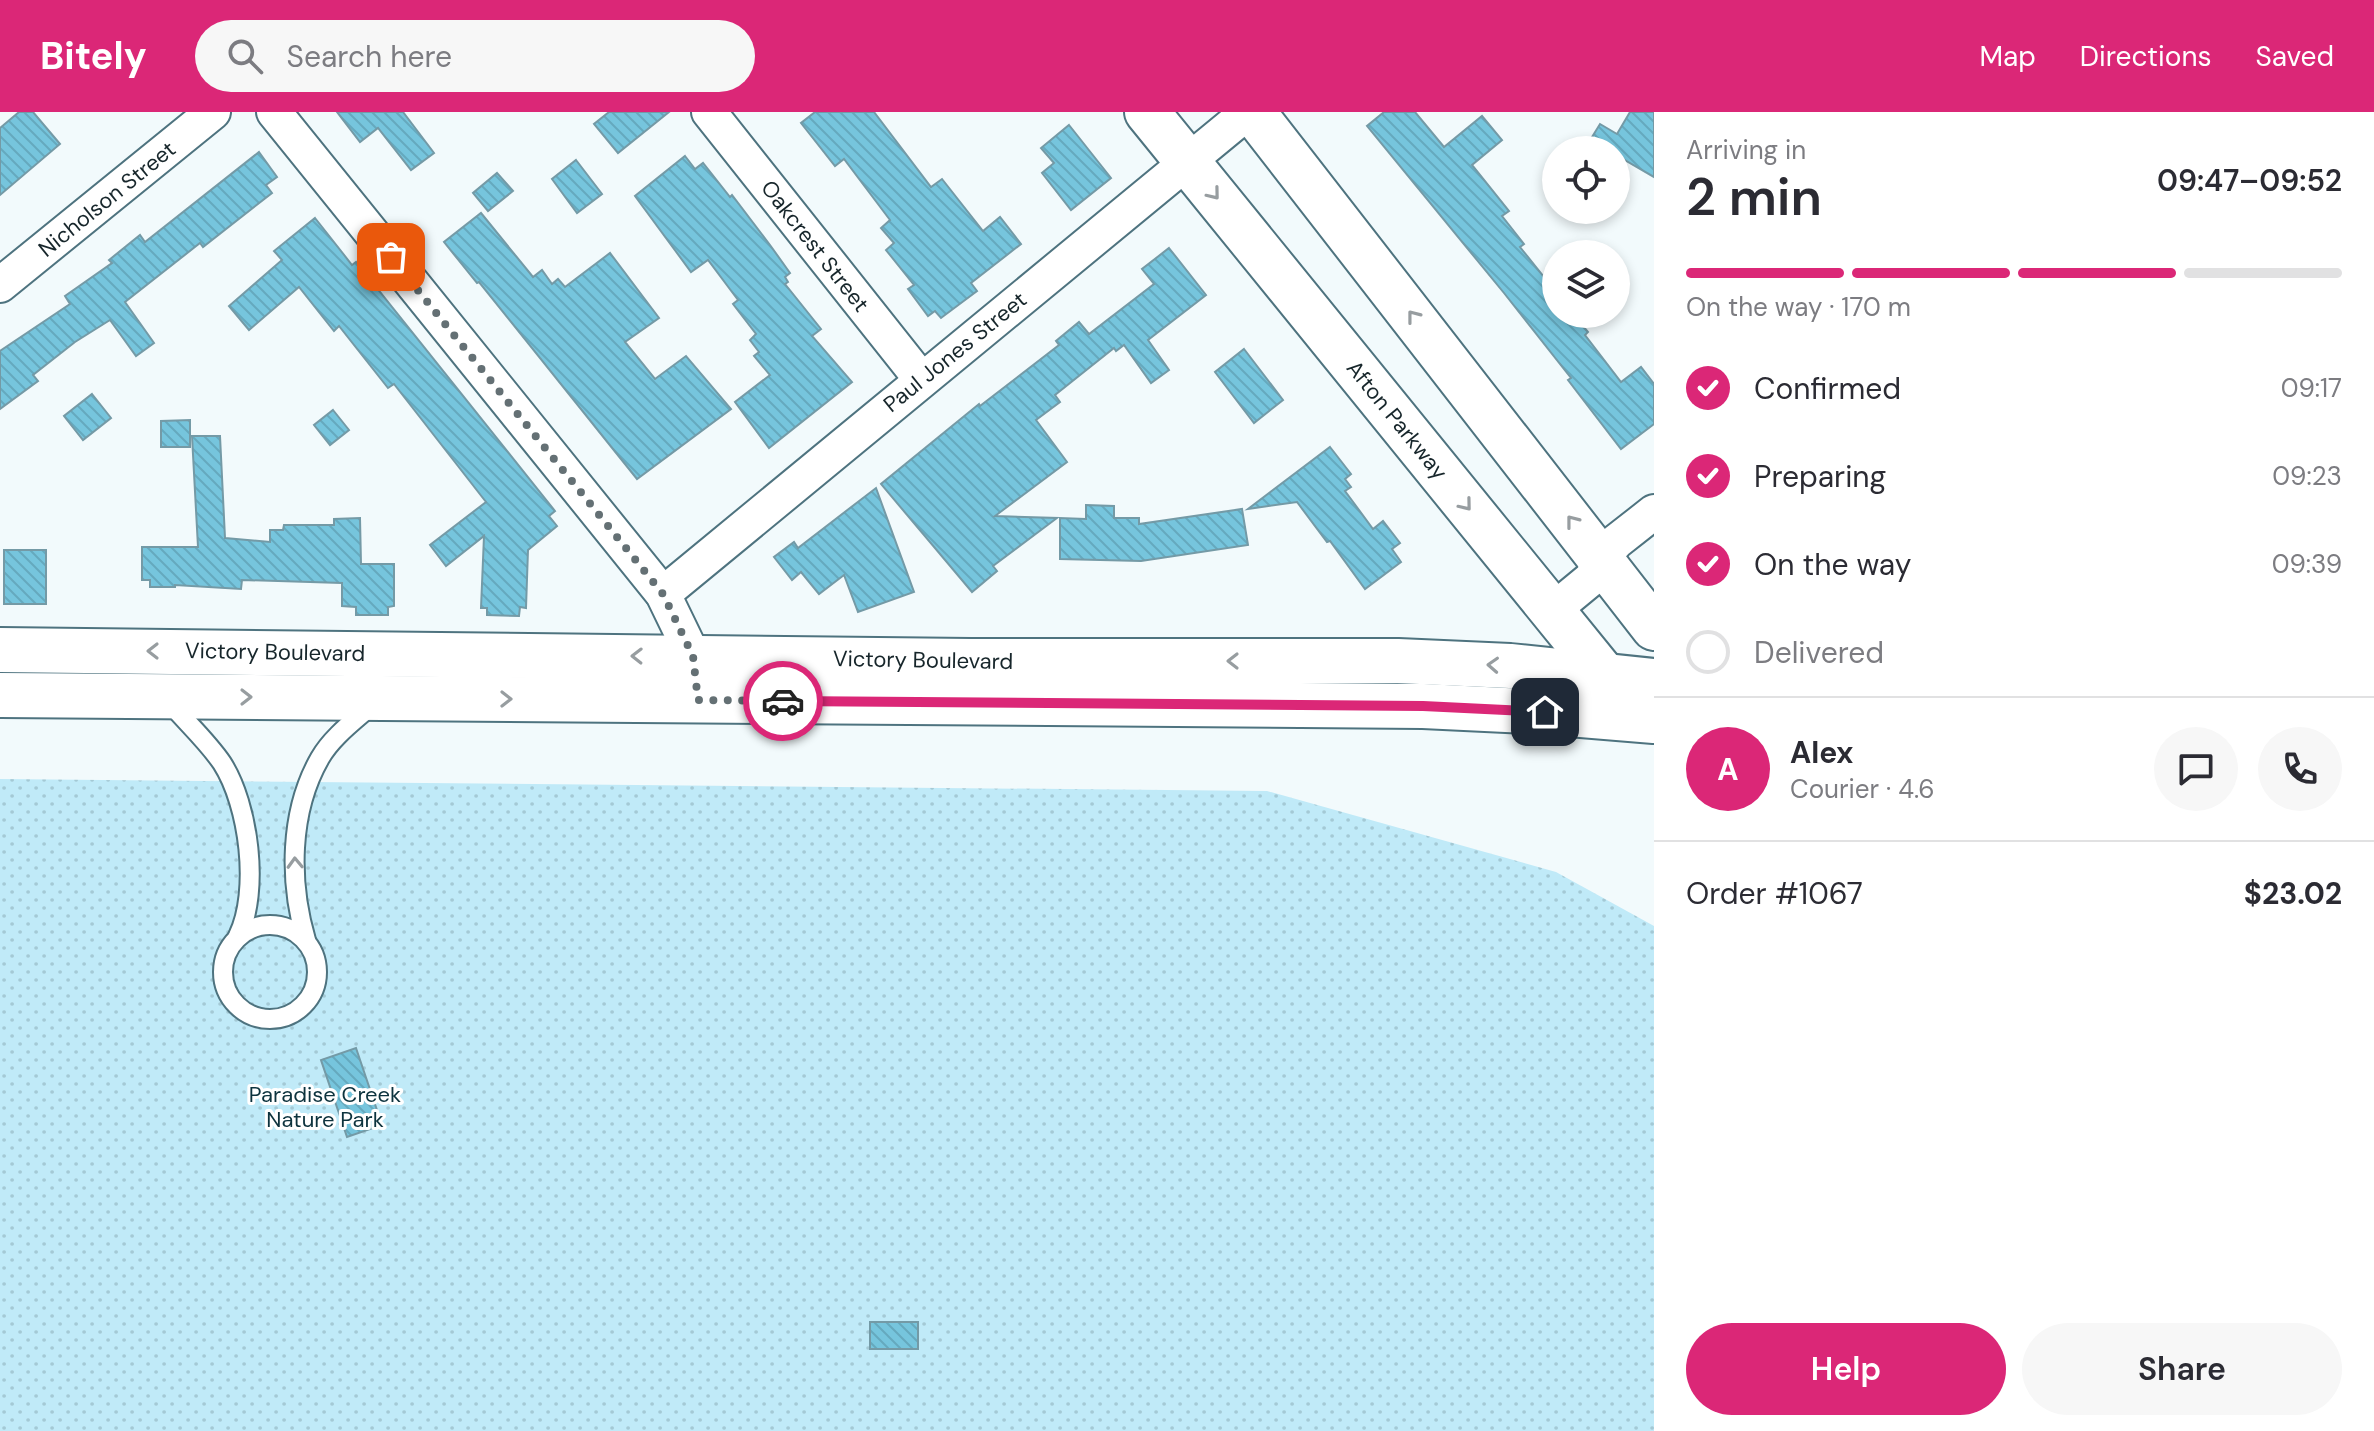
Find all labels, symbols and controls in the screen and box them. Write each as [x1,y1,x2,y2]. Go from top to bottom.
search box [195,20,755,92]
text: Bitely [40,31,147,81]
icon: search [223,34,267,78]
text: Search here [287,37,452,76]
text: Map [1979,38,2036,75]
text: Directions [2080,38,2212,75]
text: Saved [2256,38,2334,75]
text: Arriving in [1686,133,1806,167]
street label: Nicholson Street [32,135,182,263]
map controls [1542,136,1630,328]
button: locate [1542,136,1630,224]
text: 09:47–09:52 [2157,161,2342,200]
text: 2 min [1686,163,1822,231]
street label: Oakcrest Street [754,174,876,318]
one-way arrow [1204,185,1219,200]
pin [357,223,425,291]
icon: bag [369,235,413,279]
button: layers [1542,240,1630,328]
street label: Paul Jones Street [877,285,1033,419]
text: On the way · 170 m [1686,290,1911,324]
one-way arrow [1408,310,1422,325]
street label: Afton Parkway [1340,354,1454,486]
icon: check [1686,366,1730,410]
text: Confirmed [1754,369,1901,408]
text: 09:17 [2281,371,2342,405]
icon: check [1686,454,1730,498]
text: Preparing [1754,457,1886,496]
text: 09:23 [2272,459,2342,493]
one-way arrow [1456,496,1471,510]
one-way arrow [1568,515,1582,530]
icon: check [1686,542,1730,586]
text: On the way [1754,545,1911,584]
text: 09:39 [2272,547,2342,581]
text: Delivered [1754,633,1884,672]
street label: Victory Boulevard [185,636,365,668]
one-way arrow [146,642,159,660]
street label: Victory Boulevard [833,644,1013,676]
one-way arrow [630,648,643,665]
one-way arrow [1226,652,1239,670]
one-way arrow [1486,657,1499,674]
courier [743,661,823,741]
pin [1511,678,1579,746]
icon: car [761,679,805,723]
one-way arrow [240,688,253,706]
one-way arrow [500,690,513,708]
icon: home [1523,690,1567,734]
button: chat [2154,727,2238,811]
button: phone [2258,727,2342,811]
text: Alex [1790,733,1853,772]
text: A [1717,750,1739,789]
text: Courier · 4.6 [1790,772,1935,806]
one-way arrow [287,856,304,869]
text: Order #1067 [1686,874,1863,913]
text: $23.02 [2244,874,2342,913]
park label: Paradise Creek Nature Park [249,1080,401,1134]
button: Help [1686,1323,2006,1415]
button: Share [2022,1323,2342,1415]

